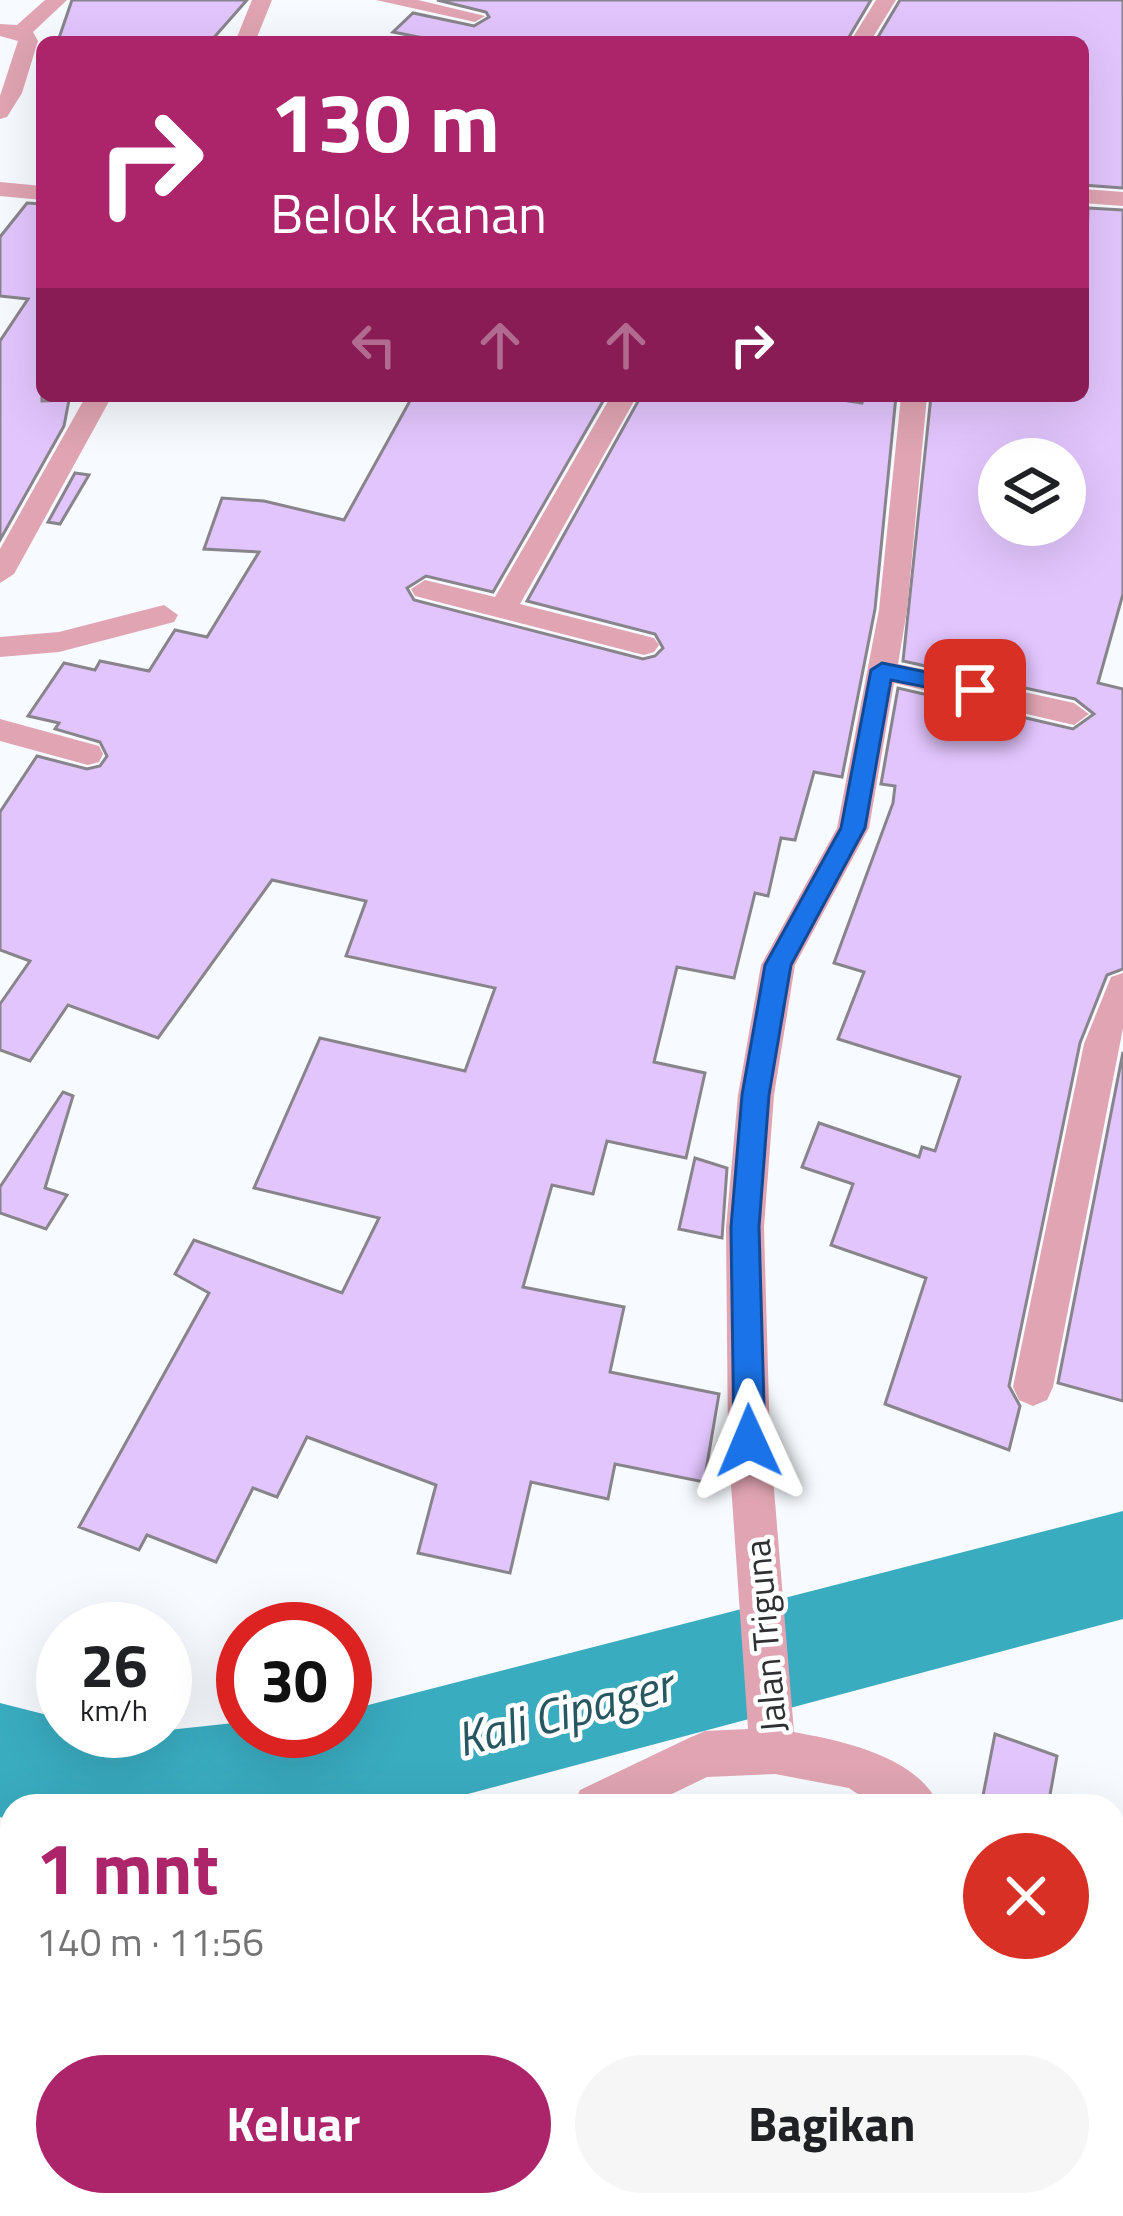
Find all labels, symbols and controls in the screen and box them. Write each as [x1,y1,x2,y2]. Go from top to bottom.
text: 130 m [270,57,500,185]
icon: right [72,84,228,240]
text: Belok kanan [270,172,547,254]
icon: left [341,312,407,378]
icon: ahead [467,312,533,378]
icon: ahead [593,312,659,378]
icon: right [719,312,785,378]
map controls [978,438,1086,546]
button: layers [978,438,1086,546]
pin [924,639,1026,741]
icon: arrive [942,657,1008,723]
position arrow [686,1378,812,1504]
street label: Jalan Triguna [729,1537,800,1735]
speed limit sign: 30 [216,1602,372,1758]
text: 26 [80,1619,148,1710]
water label: Kali Cipager [448,1646,686,1775]
text: km/h [80,1687,148,1733]
text: 1 mnt [36,1812,219,1922]
button: close [963,1833,1089,1959]
text: 140 m · 11:56 [36,1912,264,1971]
button: Keluar [36,2055,551,2193]
button: Bagikan [575,2055,1089,2193]

